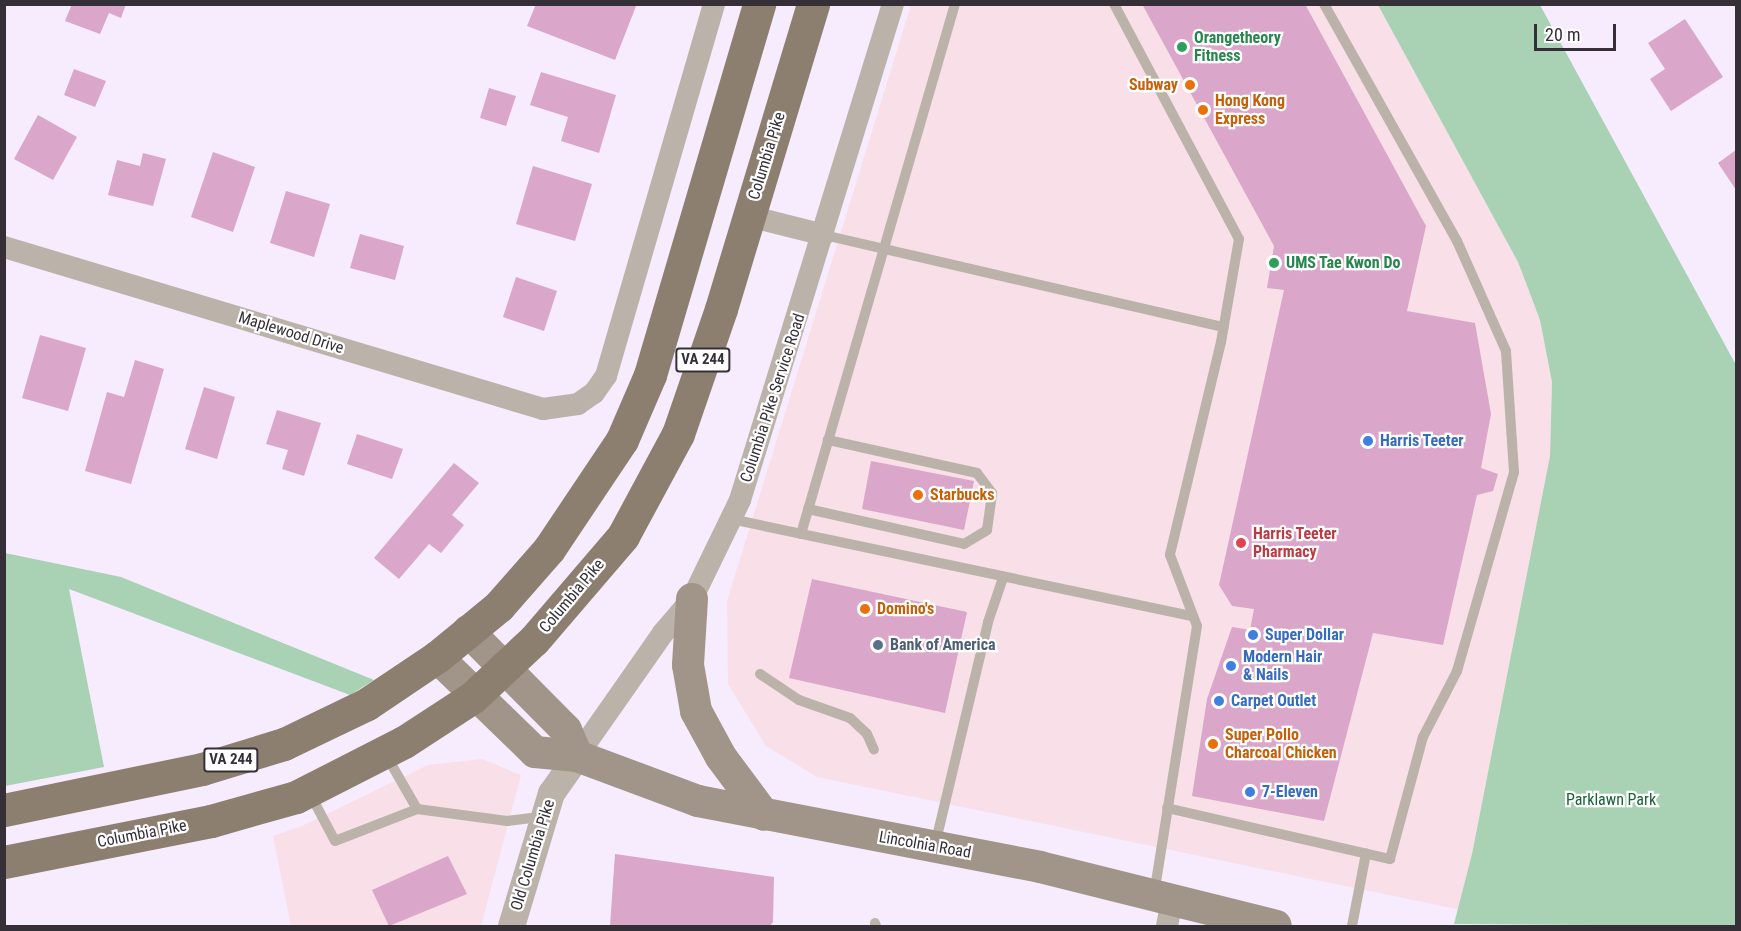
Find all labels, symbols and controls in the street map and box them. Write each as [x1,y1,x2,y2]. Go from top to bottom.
scale bar [1537,12,1620,50]
text: 20 m [1545,24,1580,45]
place label: Orangetheory Fitness [1194,28,1281,66]
marker: Orangetheory Fitness [1175,40,1189,54]
place label: Subway [1129,75,1178,95]
marker: Subway [1183,78,1197,92]
place label: Hong Kong Express [1215,91,1285,129]
marker: Hong Kong Express [1196,103,1210,117]
street label: Columbia Pike [745,110,789,202]
place label: UMS Tae Kwon Do [1286,253,1401,273]
marker: UMS Tae Kwon Do [1267,256,1281,270]
street label: Maplewood Drive [236,308,346,358]
street label: Columbia Pike Service Road [737,311,809,485]
road number: VA 244 [674,348,732,372]
place label: Harris Teeter [1380,431,1464,451]
marker: Harris Teeter [1361,434,1375,448]
place label: Starbucks [930,485,994,505]
marker: Starbucks [911,488,925,502]
place label: Harris Teeter Pharmacy [1253,524,1337,562]
marker: Harris Teeter Pharmacy [1234,536,1248,550]
street label: Columbia Pike [536,555,608,637]
place label: Domino's [877,599,934,619]
marker: Domino's [858,602,872,616]
place label: Super Dollar [1265,625,1344,645]
marker: Super Dollar [1246,628,1260,642]
place label: Bank of America [890,635,996,655]
marker: Bank of America [871,638,885,652]
place label: Modern Hair & Nails [1243,647,1322,685]
marker: Modern Hair & Nails [1224,659,1238,673]
place label: Carpet Outlet [1231,691,1316,711]
marker: Carpet Outlet [1212,694,1226,708]
place label: Super Pollo Charcoal Chicken [1225,725,1337,763]
marker: Super Pollo Charcoal Chicken [1206,737,1220,751]
road number: VA 244 [202,748,260,772]
place label: 7-Eleven [1262,782,1318,802]
marker: 7-Eleven [1243,785,1257,799]
park label: Parklawn Park [1566,790,1656,810]
street label: Old Columbia Pike [507,797,559,913]
street label: Columbia Pike [96,816,188,852]
street label: Lincolnia Road [878,827,972,863]

